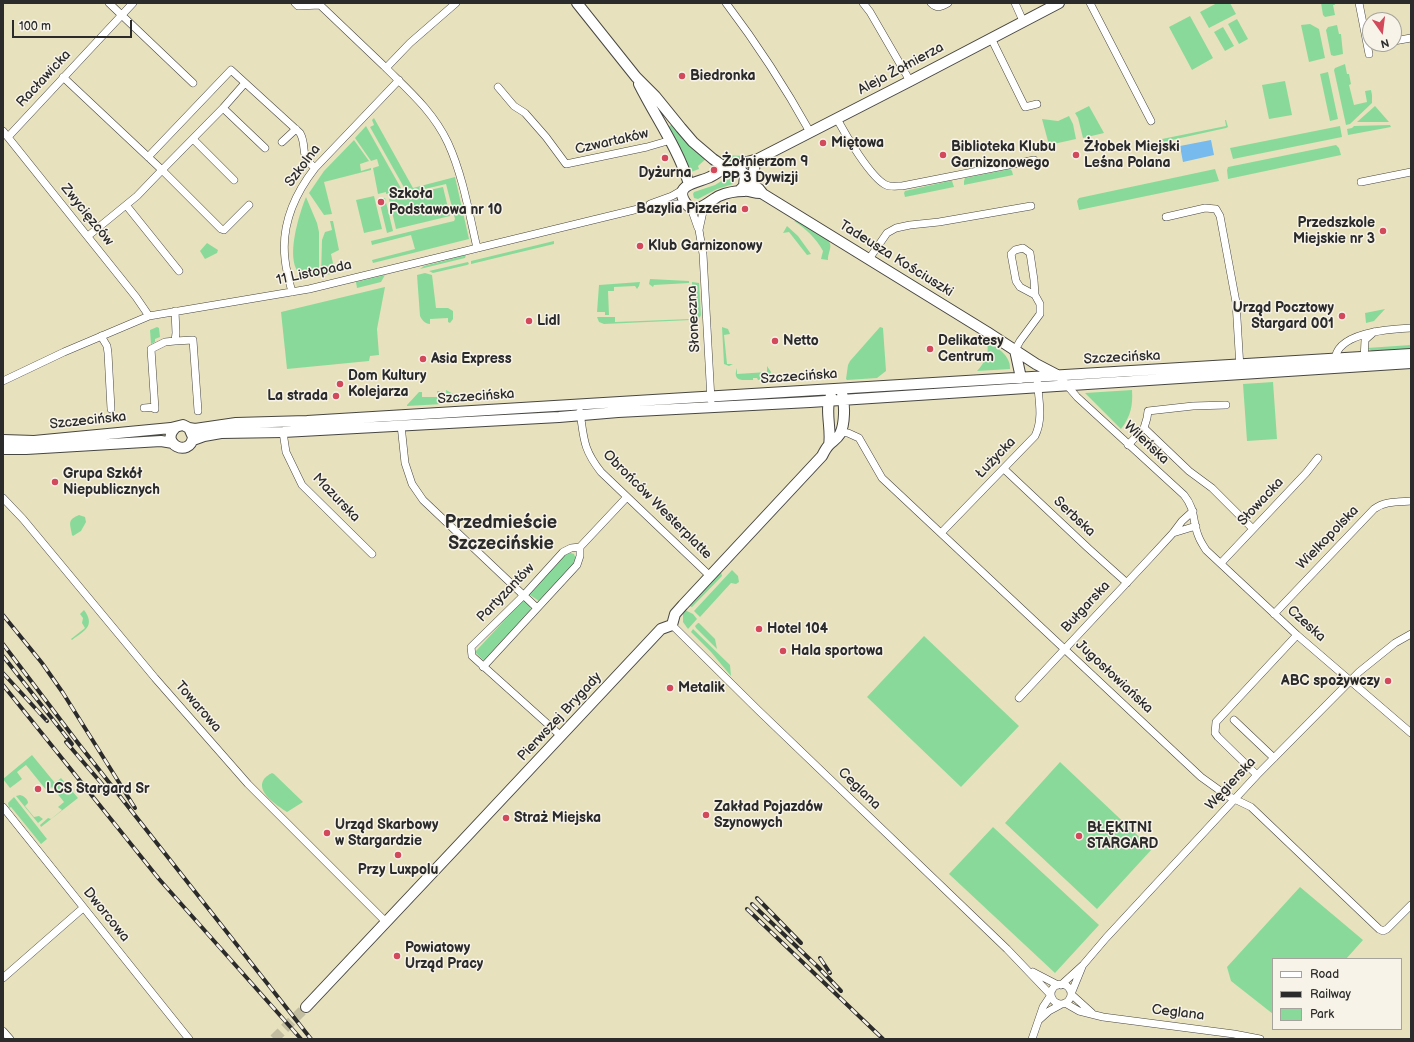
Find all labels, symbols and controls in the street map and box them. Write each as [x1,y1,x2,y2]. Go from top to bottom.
scale bar [14,12,134,38]
north arrow [1362,12,1402,52]
text: 100 m [19,19,51,34]
text: N [1379,36,1390,50]
street label: Aleja Żołnierza [855,39,947,99]
street label: Racławicka [13,47,75,111]
place label: Biedronka [690,68,756,84]
marker: Biedronka [677,71,687,81]
street label: Czwartaków [574,125,650,159]
place label: Miętowa [831,135,884,151]
marker: Miętowa [818,138,828,148]
place label: Biblioteka Klubu Garnizonowego [951,139,1056,172]
place label: Żłobek Miejski Leśna Polana [1084,139,1180,172]
street label: Szkolna [282,142,324,190]
marker: Biblioteka Klubu Garnizonowego [938,150,948,160]
marker: Żłobek Miejski Leśna Polana [1071,150,1081,160]
marker: Dyżurna [660,153,670,163]
place label: Żołnierzom 9 PP 3 Dywizji [722,154,808,186]
place label: Dyżurna [638,165,692,181]
marker: Żołnierzom 9 PP 3 Dywizji [709,165,719,175]
street label: Zwycięzców [57,181,117,249]
place label: Szkoła Podstawowa nr 10 [389,186,502,218]
marker: Szkoła Podstawowa nr 10 [376,197,386,207]
place label: Bazylia Pizzeria [636,201,737,217]
marker: Bazylia Pizzeria [740,204,750,214]
place label: Przedszkole Miejskie nr 3 [1293,215,1375,248]
street label: Tadeusza Kościuszki [836,217,956,301]
marker: Przedszkole Miejskie nr 3 [1378,226,1388,236]
place label: Klub Garnizonowy [648,238,762,254]
marker: Klub Garnizonowy [635,241,645,251]
street label: 11 Listopada [275,257,353,289]
street label: Słoneczna [684,285,704,353]
place label: Urząd Pocztowy Stargard 001 [1233,300,1334,332]
marker: Urząd Pocztowy Stargard 001 [1337,311,1347,321]
place label: Lidl [537,313,560,329]
marker: Lidl [524,316,534,326]
place label: Netto [783,333,819,349]
place label: Delikatesy Centrum [938,333,1004,366]
marker: Netto [770,336,780,346]
marker: Delikatesy Centrum [925,344,935,354]
street label: Szczecińska [1083,348,1161,368]
place label: Asia Express [431,351,512,367]
marker: Asia Express [418,354,428,364]
street label: Szczecińska [760,366,838,388]
place label: Dom Kultury Kolejarza [348,368,426,400]
marker: Dom Kultury Kolejarza [335,379,345,389]
street label: Szczecińska [437,386,515,408]
place label: La strada [267,388,328,404]
marker: La strada [331,391,341,401]
street label: Szczecińska [49,409,127,433]
street label: Wileńska [1120,418,1172,468]
street label: Łużycka [972,434,1020,482]
street label: Obrońców Westerplatte [599,447,715,563]
place label: Grupa Szkół Niepublicznych [63,466,160,498]
street label: Mazurska [309,470,363,526]
street label: Słowacka [1234,474,1288,530]
marker: Grupa Szkół Niepublicznych [50,477,60,487]
street label: Serbska [1050,493,1098,541]
street label: Wielkopolska [1293,503,1363,573]
district label: Przedmieście Szczecińskie [445,512,557,554]
street label: Partyzantów [474,560,538,626]
street label: Bułgarska [1058,578,1114,636]
street label: Czeska [1283,602,1329,646]
place label: Hotel 104 [767,621,828,637]
marker: Hotel 104 [754,624,764,634]
street label: Jugosłowiańska [1072,637,1156,717]
place label: Hala sportowa [791,643,883,659]
marker: Hala sportowa [778,646,788,656]
street label: Pierwszej Brygady [515,669,605,765]
place label: ABC spożywczy [1281,673,1380,689]
marker: ABC spożywczy [1383,676,1393,686]
street label: Towarowa [171,678,225,736]
place label: Metalik [678,680,725,696]
marker: Metalik [665,683,675,693]
street label: Węgierska [1202,754,1260,814]
street label: Ceglana [834,765,884,813]
place label: LCS Stargard Sr [46,781,150,797]
marker: LCS Stargard Sr [33,784,43,794]
place label: Zakład Pojazdów Szynowych [714,799,823,832]
place label: Straż Miejska [514,810,601,826]
marker: Zakład Pojazdów Szynowych [701,810,711,820]
marker: Straż Miejska [501,813,511,823]
place label: Urząd Skarbowy w Stargardzie [335,817,438,850]
place label: BŁĘKITNI STARGARD [1087,820,1158,852]
marker: Urząd Skarbowy w Stargardzie [322,828,332,838]
marker: BŁĘKITNI STARGARD [1074,831,1084,841]
marker: Przy Luxpolu [393,850,403,860]
place label: Przy Luxpolu [358,862,438,878]
street label: Dworcowa [79,885,133,945]
place label: Powiatowy Urząd Pracy [405,940,483,972]
marker: Powiatowy Urząd Pracy [392,951,402,961]
legend [1272,958,1402,1030]
text: Road [1310,967,1339,982]
text: Railway [1310,987,1351,1002]
street label: Ceglana [1151,1001,1205,1025]
text: Park [1310,1007,1334,1022]

